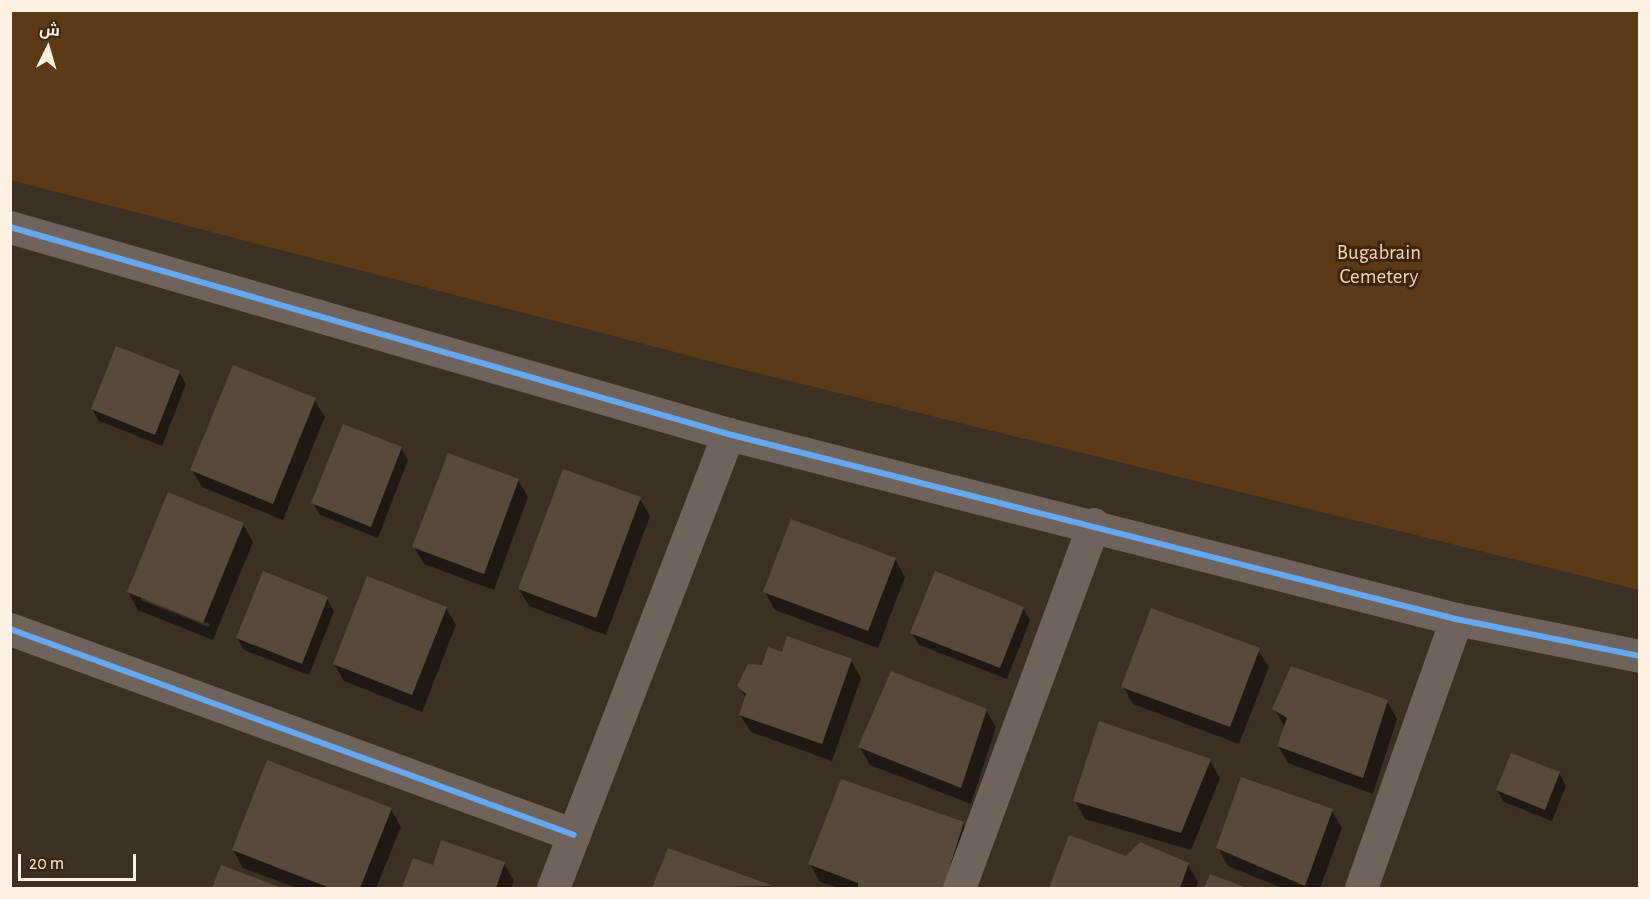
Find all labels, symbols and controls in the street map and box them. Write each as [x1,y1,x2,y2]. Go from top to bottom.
north arrow [18,18,78,78]
text: ش [39,21,60,39]
park label: Bugabrain Cemetery [1337,240,1421,290]
scale bar [21,842,140,880]
text: 20 m [29,855,64,873]

